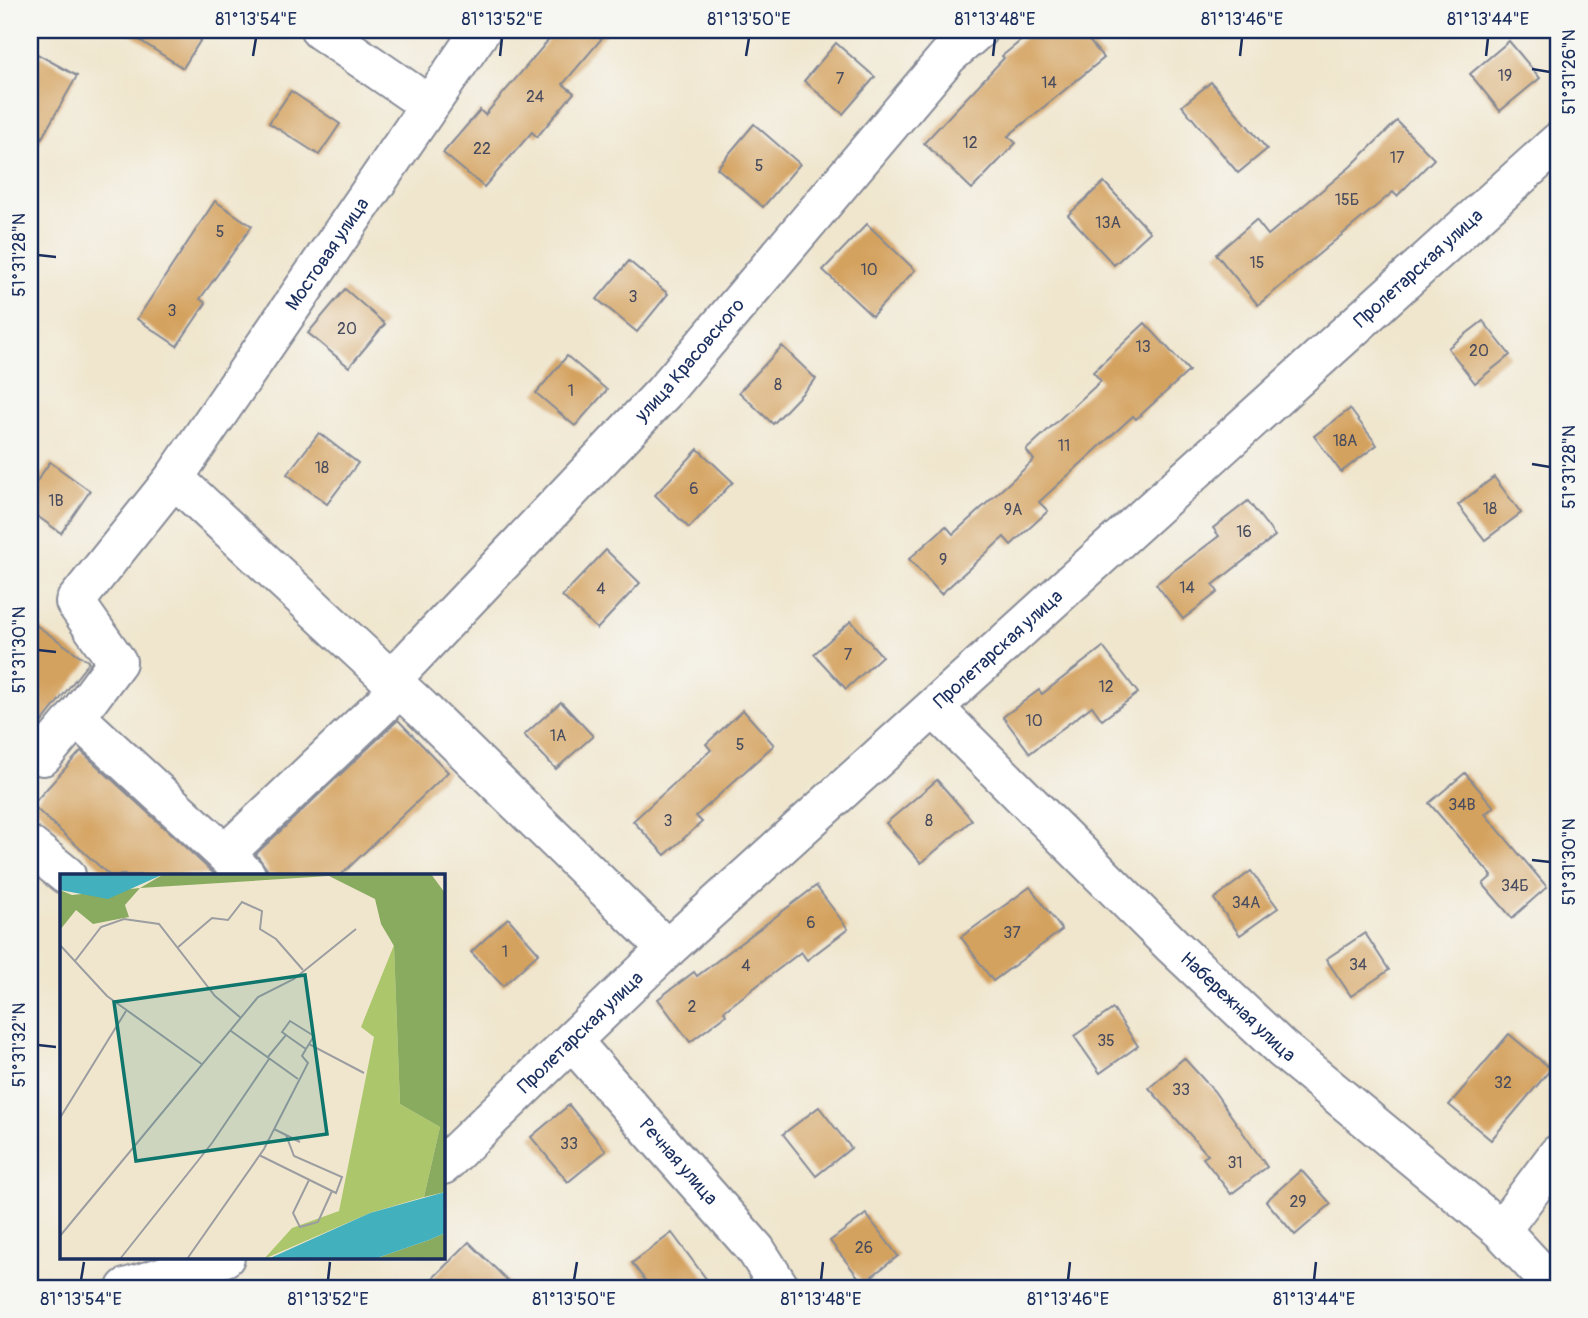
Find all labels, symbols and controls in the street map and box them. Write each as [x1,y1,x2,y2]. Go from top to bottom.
text: 81°13'54"E [215,8,297,31]
text: 81°13'52"E [461,8,543,31]
text: 81°13'50"E [707,8,791,31]
text: 81°13'48"E [955,8,1035,31]
text: 81°13'46"E [1201,8,1283,31]
text: 81°13'44"E [1447,8,1529,31]
text: 51°31'26"N [1558,29,1581,115]
house number: 19 [1498,66,1512,86]
house number: 7 [836,69,845,89]
house number: 14 [1041,73,1057,93]
house number: 24 [526,87,544,107]
house number: 12 [962,133,978,153]
house number: 22 [473,139,491,159]
house number: 17 [1390,148,1405,168]
house number: 5 [755,156,763,176]
house number: 15Б [1335,190,1359,210]
street label: Мостовая улица [280,193,375,315]
street label: Пролетарская улица [1349,204,1488,333]
text: 51°31'28"N [8,213,31,297]
house number: 13А [1095,213,1121,233]
house number: 5 [216,222,224,242]
house number: 15 [1250,253,1264,273]
house number: 10 [860,260,878,280]
house number: 3 [629,287,638,307]
street label: улица Красовского [629,293,750,428]
house number: 3 [168,301,177,321]
house number: 20 [337,319,357,339]
house number: 13 [1135,337,1151,357]
house number: 20 [1469,341,1489,361]
house number: 8 [774,375,782,395]
house number: 1 [568,381,574,401]
text: 51°31'28"N [1558,425,1581,509]
house number: 18А [1333,431,1357,451]
house number: 11 [1058,436,1070,456]
house number: 18 [315,458,329,478]
house number: 6 [689,479,699,499]
house number: 1В [48,491,64,511]
house number: 18 [1483,499,1497,519]
house number: 9А [1004,500,1022,520]
house number: 16 [1236,522,1252,542]
house number: 9 [939,550,947,570]
house number: 14 [1179,578,1195,598]
house number: 4 [596,579,606,599]
street label: Пролетарская улица [929,584,1068,714]
text: 51°31'30"N [8,606,31,694]
house number: 7 [844,645,853,665]
house number: 12 [1098,677,1114,697]
house number: 10 [1025,711,1043,731]
house number: 1А [550,726,566,746]
house number: 5 [736,735,744,755]
house number: 34В [1448,795,1476,815]
house number: 3 [664,811,673,831]
house number: 8 [925,811,933,831]
text: 51°31'30"N [1558,818,1581,906]
inset map [60,874,444,1258]
house number: 34Б [1501,876,1529,896]
house number: 34А [1232,893,1260,913]
house number: 6 [806,913,816,933]
house number: 37 [1003,923,1021,943]
house number: 1 [502,942,508,962]
street label: Набережная улица [1175,947,1301,1067]
house number: 34 [1349,955,1367,975]
house number: 4 [741,956,751,976]
street label: Пролетарская улица [512,966,649,1099]
house number: 2 [688,997,697,1017]
text: 51°31'32"N [8,1003,31,1087]
house number: 35 [1097,1031,1115,1051]
house number: 32 [1494,1073,1512,1093]
house number: 33 [1172,1080,1190,1100]
street label: Речная улица [634,1114,723,1210]
house number: 33 [560,1134,578,1154]
house number: 31 [1227,1153,1243,1173]
house number: 29 [1289,1192,1307,1212]
house number: 26 [855,1238,873,1258]
text: 81°13'54"E [40,1288,122,1311]
text: 81°13'52"E [287,1288,369,1311]
text: 81°13'50"E [532,1288,616,1311]
text: 81°13'48"E [781,1288,861,1311]
text: 81°13'46"E [1027,1288,1109,1311]
text: 81°13'44"E [1273,1288,1355,1311]

